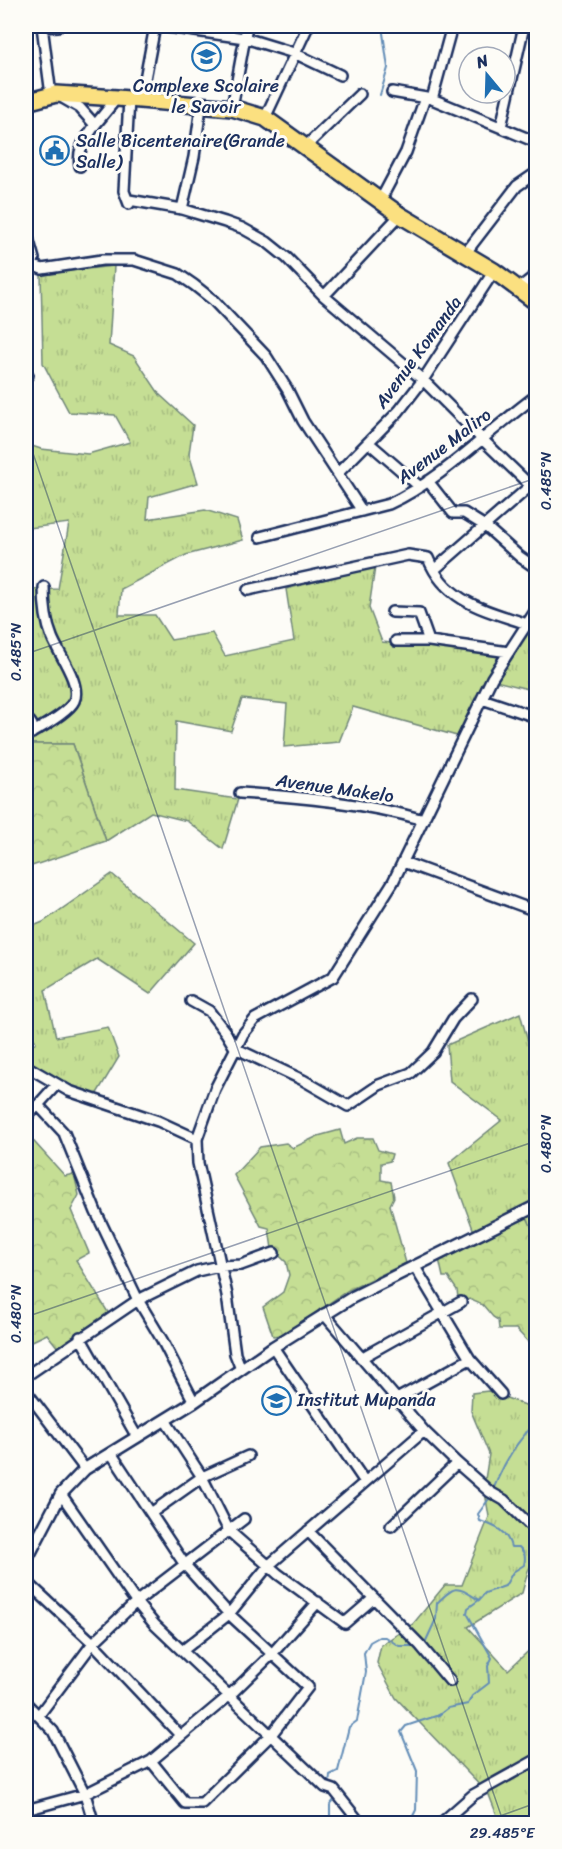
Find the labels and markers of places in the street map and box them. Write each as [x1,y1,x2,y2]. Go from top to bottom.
school or university icon: Complexe Scolaire le Savoir [190,41,222,73]
place label: Complexe Scolaire le Savoir [133,70,279,123]
place label: Salle Bicentenaire(Grande Salle) [76,125,285,178]
public building icon: Salle Bicentenaire(Grande Salle) [39,135,71,167]
school or university icon: Institut Mupanda [260,1384,292,1416]
place label: Institut Mupanda [296,1384,436,1416]

